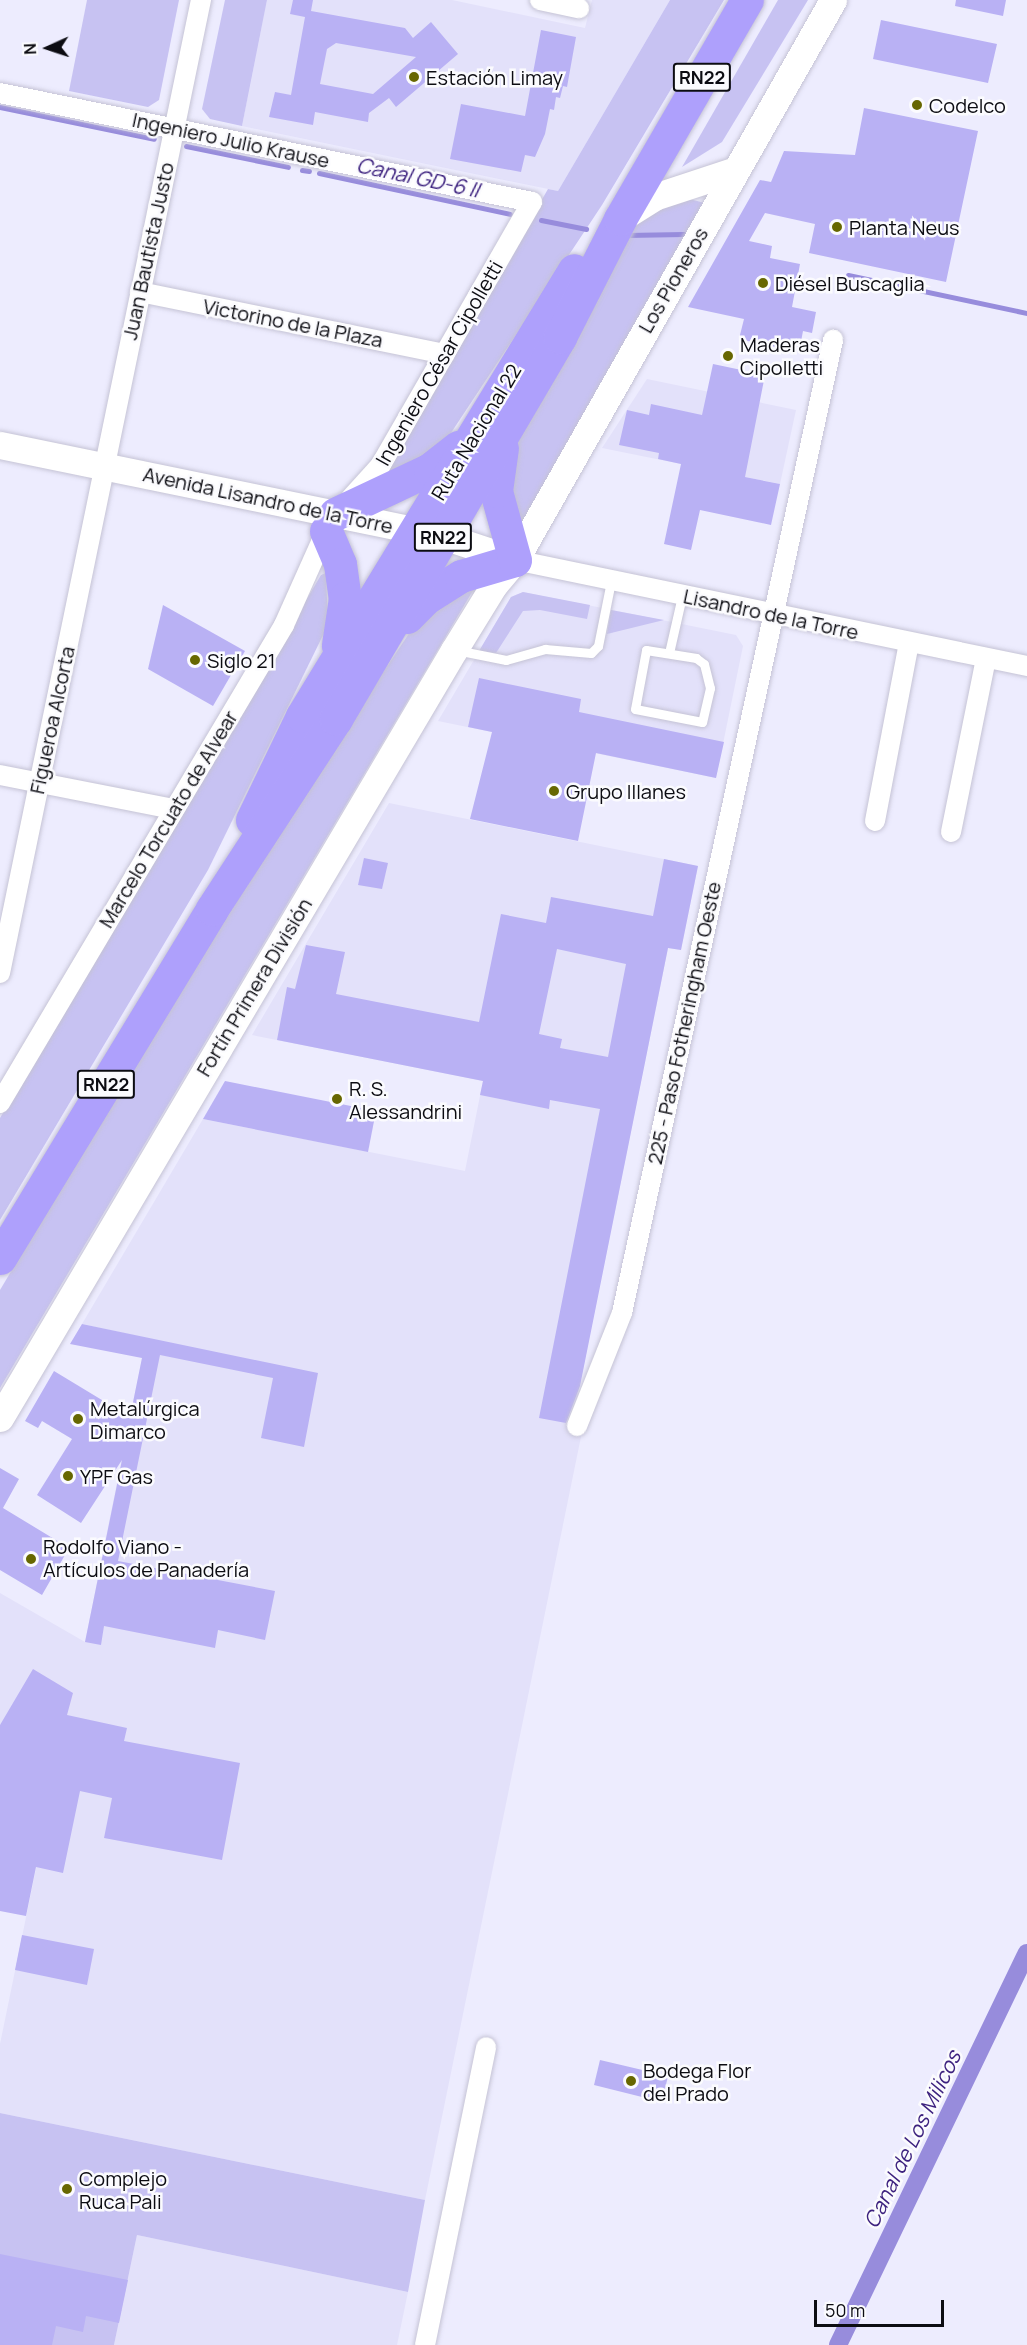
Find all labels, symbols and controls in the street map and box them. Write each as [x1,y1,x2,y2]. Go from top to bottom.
north arrow [18,18,78,78]
text: N [19,43,41,55]
road number: RN22 [672,62,732,92]
place label: Estación Limay [426,65,563,89]
marker: Estación Limay [407,70,421,84]
place label: Codelco [929,93,1006,117]
marker: Codelco [910,98,924,112]
street label: Ingeniero Julio Krause [130,107,332,173]
water label: Canal GD-6 II [354,152,482,202]
street label: Juan Bautista Justo [117,160,179,342]
place label: Planta Neus [849,215,960,239]
marker: Planta Neus [830,220,844,234]
street label: Los Pioneros [633,223,713,337]
street label: Ingeniero César Cipolletti [370,256,508,470]
place label: Diésel Buscaglia [775,271,925,295]
marker: Diésel Buscaglia [756,276,770,290]
street label: Victorino de la Plaza [201,294,385,352]
place label: Maderas Cipolletti [740,332,823,379]
marker: Maderas Cipolletti [721,349,735,363]
street label: Ruta Nacional 22 [426,360,526,504]
street label: Avenida Lisandro de la Torre [141,462,395,538]
road number: RN22 [413,522,473,552]
street label: Lisandro de la Torre [681,584,861,644]
street label: Figueroa Alcorta [25,644,79,796]
place label: Siglo 21 [207,648,276,672]
marker: Siglo 21 [188,653,202,667]
street label: Marcelo Torcuato de Alvear [94,706,242,932]
place label: Grupo Illanes [566,779,686,803]
marker: Grupo Illanes [547,784,561,798]
street label: 225 - Paso Fotheringham Oeste [642,879,726,1167]
street label: Fortín Primera División [191,894,317,1080]
road number: RN22 [76,1069,136,1099]
place label: R. S. Alessandrini [349,1076,462,1123]
marker: R. S. Alessandrini [330,1092,344,1106]
place label: Metalúrgica Dimarco [90,1396,200,1443]
marker: Metalúrgica Dimarco [71,1412,85,1426]
place label: YPF Gas [80,1464,153,1488]
marker: YPF Gas [61,1469,75,1483]
place label: Rodolfo Viano - Artículos de Panadería [43,1535,249,1582]
marker: Rodolfo Viano - Artículos de Panadería [24,1552,38,1566]
water label: Canal de Los Milicos [858,2046,966,2232]
place label: Bodega Flor del Prado [643,2058,751,2105]
marker: Bodega Flor del Prado [624,2074,638,2088]
place label: Complejo Ruca Pali [79,2166,167,2213]
marker: Complejo Ruca Pali [60,2182,74,2196]
scale bar [817,2288,948,2326]
text: 50 m [825,2298,865,2322]

